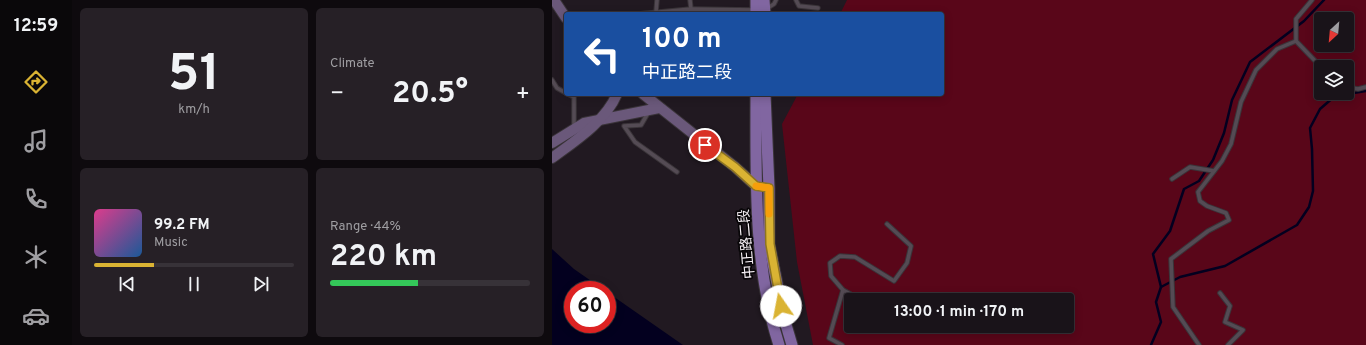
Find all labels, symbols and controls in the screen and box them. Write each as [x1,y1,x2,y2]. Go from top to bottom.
north arrow [1314,12,1354,52]
map controls [1314,12,1354,100]
text: 12:59 [14,15,58,38]
text: 100 m [642,22,722,58]
icon: left [576,28,628,80]
text: 51 [168,43,220,109]
text: Climate [330,56,375,72]
button: layers [1314,60,1354,100]
text: 中正路二段 [642,62,732,85]
icon: directions [22,68,50,96]
text: 20.5° [392,76,468,113]
text: − [330,81,344,108]
text: + [516,81,530,108]
text: km/h [178,102,210,118]
icon: music [22,127,50,155]
pin [688,128,722,162]
icon: arrive [694,134,716,156]
icon: phone [22,185,50,213]
street label: 中正路二段 [736,208,759,279]
text: 99.2 FM [154,216,210,235]
text: Range · 44% [330,219,401,235]
text: Music [154,235,188,251]
text: 220 km [330,239,437,276]
icon: climate [22,243,50,271]
icon: previous [116,273,138,295]
icon: pause [183,273,205,295]
icon: next [250,273,272,295]
speed limit sign: 60 [564,281,616,333]
position arrow [760,285,802,327]
icon: car [22,302,50,330]
text: 13:00 · 1 min · 170 m [894,303,1024,322]

